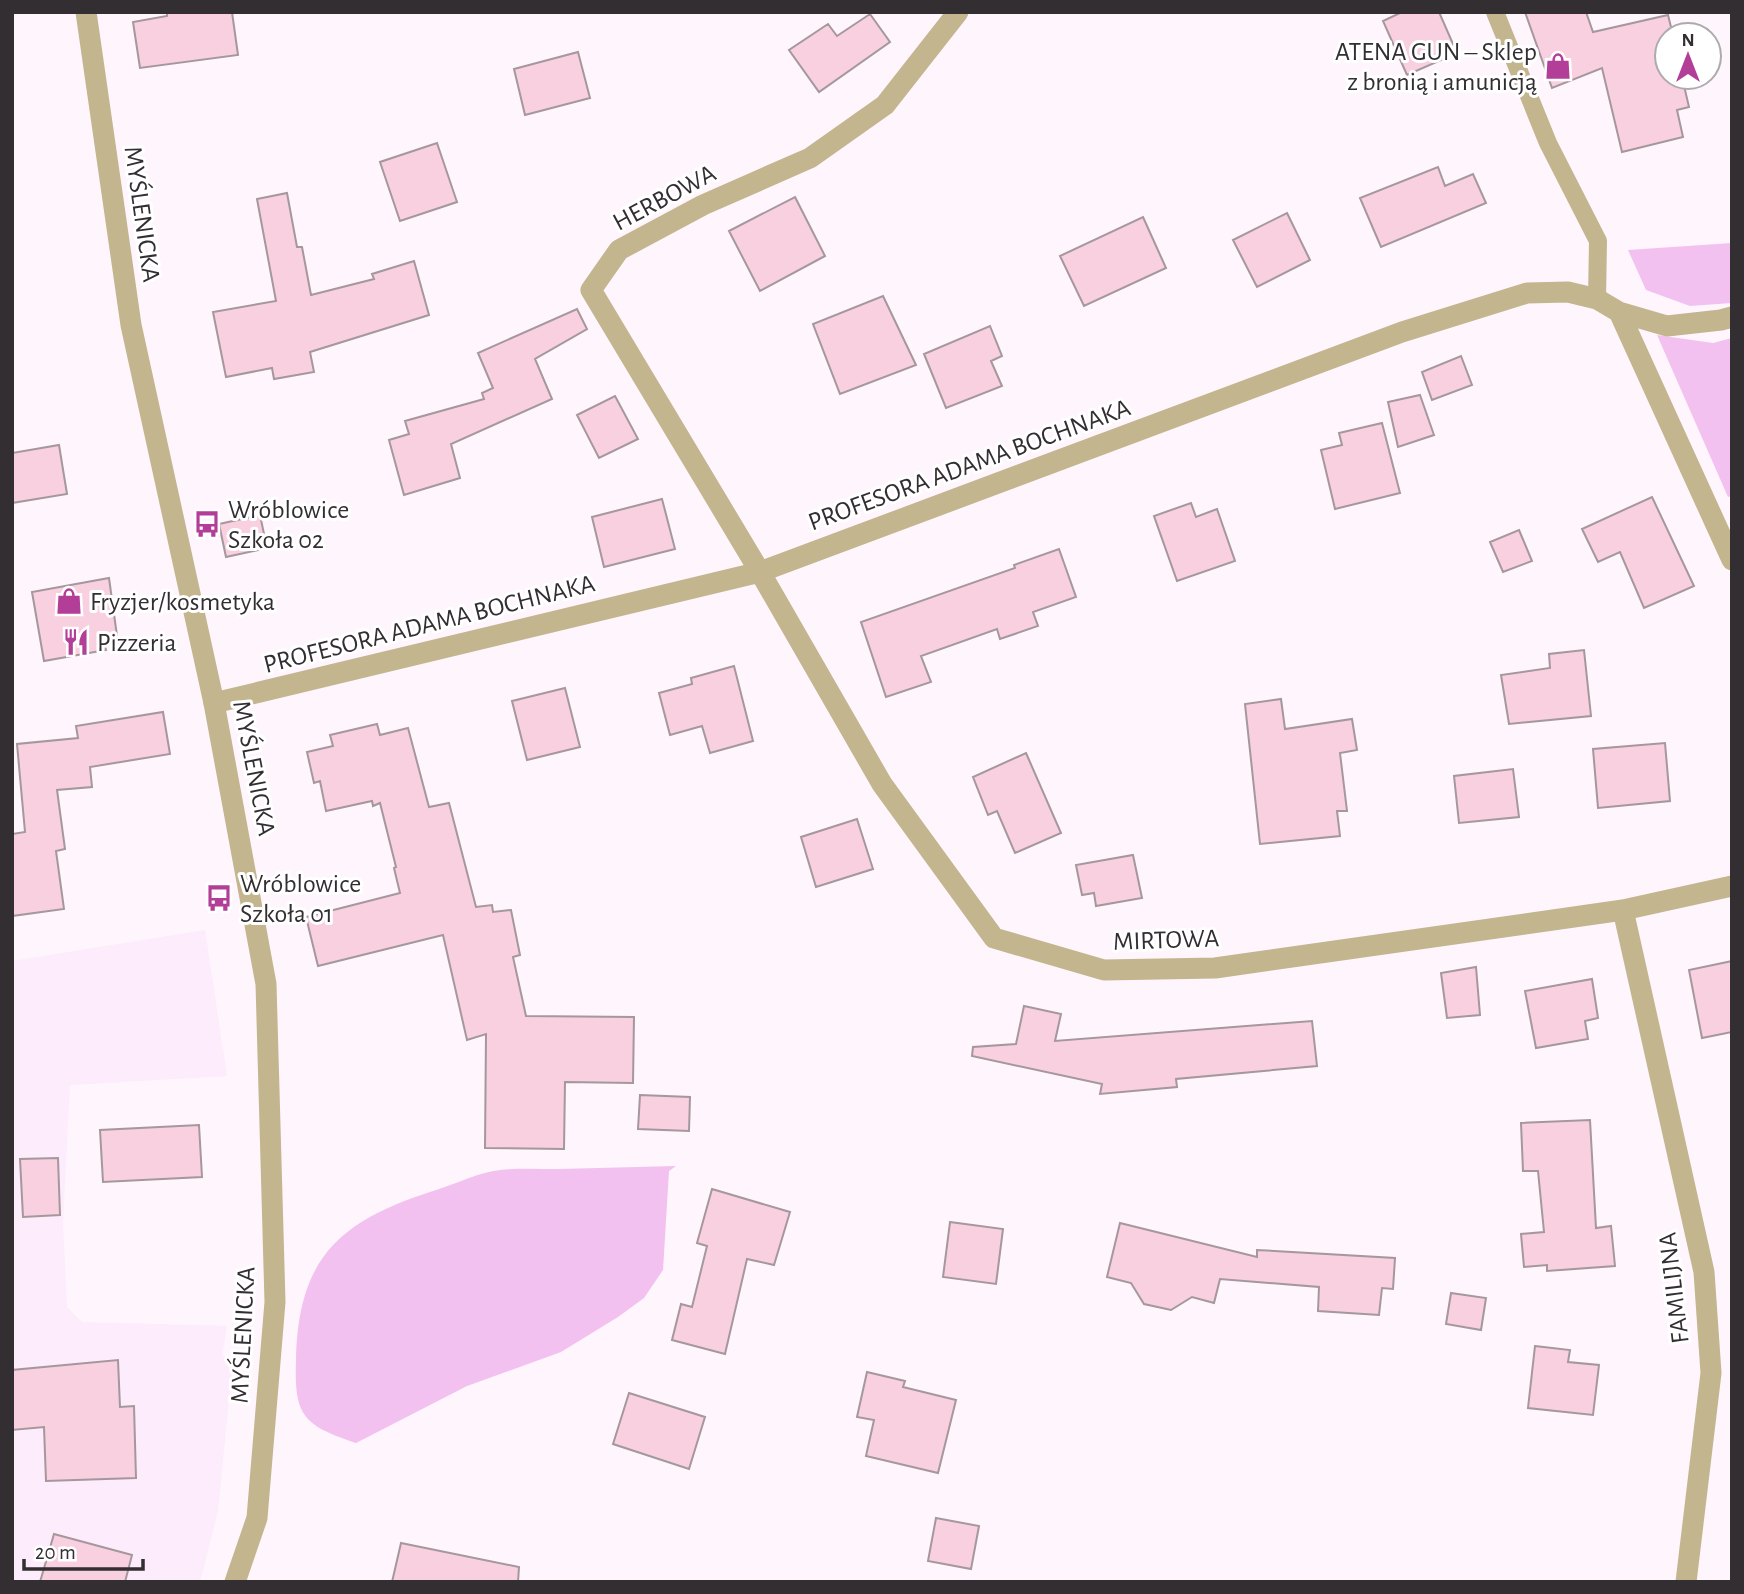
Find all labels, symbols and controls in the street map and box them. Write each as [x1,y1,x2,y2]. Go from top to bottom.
north arrow [1653,21,1723,91]
text: N [1681,31,1695,50]
place label: ATENA GUN – Sklep z bronią i amunicją [1335,39,1537,95]
shop icon: ATENA GUN – Sklep z bronią i amunicją [1543,51,1573,81]
street label: MYŚLENICKA [120,144,167,284]
street label: HERBOWA [609,160,720,236]
street label: PROFESORA ADAMA BOCHNAKA [805,394,1134,535]
place label: Wróblowice Szkoła 02 [228,497,349,553]
bus stop icon: Wróblowice Szkoła 02 [192,509,222,539]
street label: PROFESORA ADAMA BOCHNAKA [261,570,598,678]
shop icon: Fryzjer/kosmetyka [54,586,84,616]
place label: Fryzjer/kosmetyka [90,589,275,615]
restaurant icon: Pizzeria [61,627,91,657]
place label: Pizzeria [97,630,177,656]
street label: MYŚLENICKA [228,698,283,838]
place label: Wróblowice Szkoła 01 [240,871,361,927]
bus stop icon: Wróblowice Szkoła 01 [204,883,234,913]
street label: MIRTOWA [1112,925,1220,955]
street label: FAMILIJNA [1654,1231,1694,1345]
street label: MYŚLENICKA [223,1266,260,1404]
scale bar [24,1528,144,1572]
text: 20 m [35,1542,76,1563]

